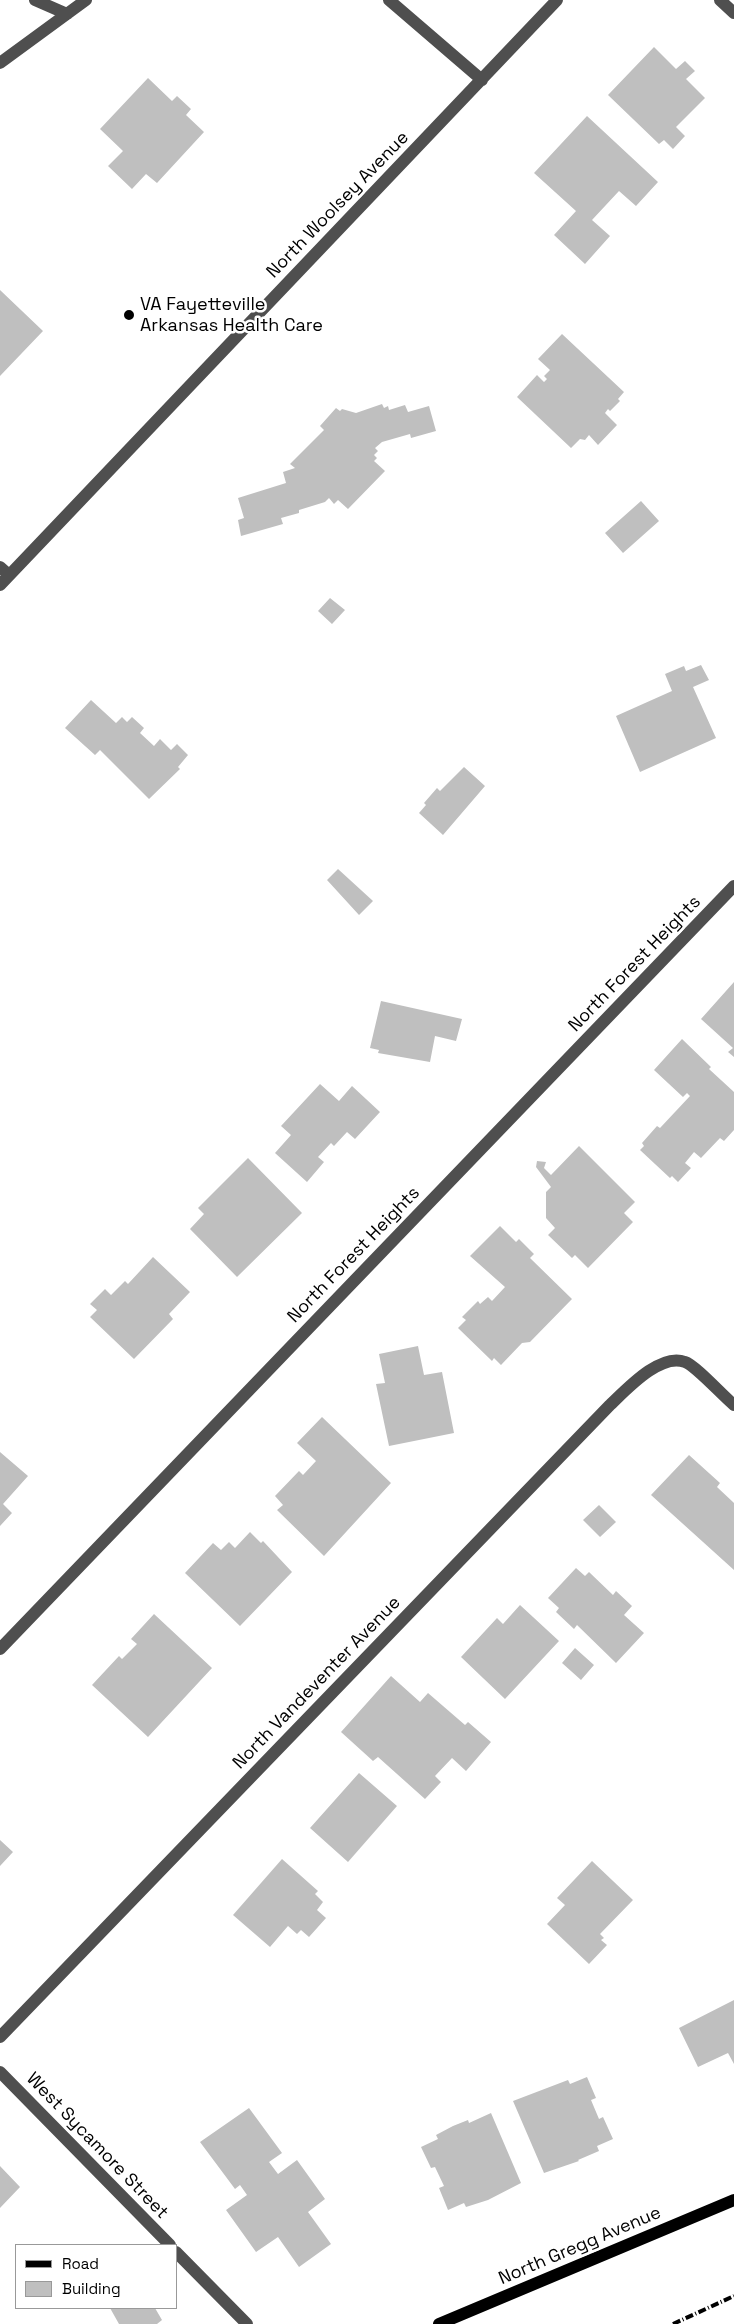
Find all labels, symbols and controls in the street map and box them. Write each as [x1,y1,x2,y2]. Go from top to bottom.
street label: North Woolsey Avenue [262,127,414,283]
place label: VA Fayetteville Arkansas Health Care [140,294,323,336]
marker: VA Fayetteville Arkansas Health Care [122,308,136,322]
street label: North Forest Heights [564,891,706,1037]
street label: North Forest Heights [283,1182,425,1328]
street label: North Vandeventer Avenue [229,1592,405,1774]
street label: West Sycamore Street [22,2068,172,2224]
street label: North Gregg Avenue [496,2202,664,2290]
legend [15,2244,178,2309]
text: Road [62,2254,99,2273]
text: Building [62,2279,121,2298]

